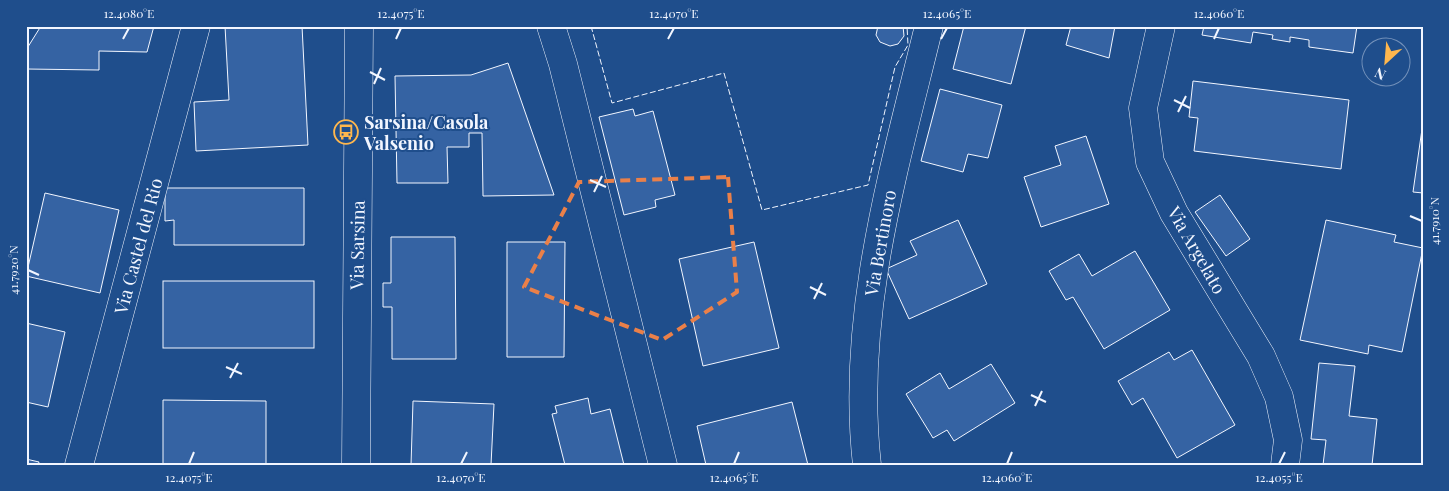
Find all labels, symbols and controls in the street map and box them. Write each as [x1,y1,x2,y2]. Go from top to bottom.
text: 12.4080°E [104,5,154,21]
text: 12.4075°E [377,5,425,21]
text: 12.4070°E [649,5,699,21]
text: 12.4065°E [923,5,971,21]
text: 12.4060°E [1194,5,1244,21]
north arrow [1362,38,1412,88]
text: N [1371,63,1389,85]
place label: Sarsina/Casola Valsenio [363,110,489,155]
bus stop icon: Sarsina/Casola Valsenio [333,119,359,145]
street label: Via Castel del Rio [108,175,168,318]
street label: Via Bertinoro [859,188,901,299]
text: 41.7910°N [1426,196,1442,245]
street label: Via Sarsina [344,200,370,291]
street label: Via Argelato [1162,201,1232,298]
text: 41.7920°N [5,245,21,295]
text: 12.4075°E [165,469,213,485]
text: 12.4070°E [436,469,486,485]
text: 12.4065°E [710,469,758,485]
text: 12.4060°E [982,469,1032,485]
text: 12.4055°E [1255,469,1303,485]

